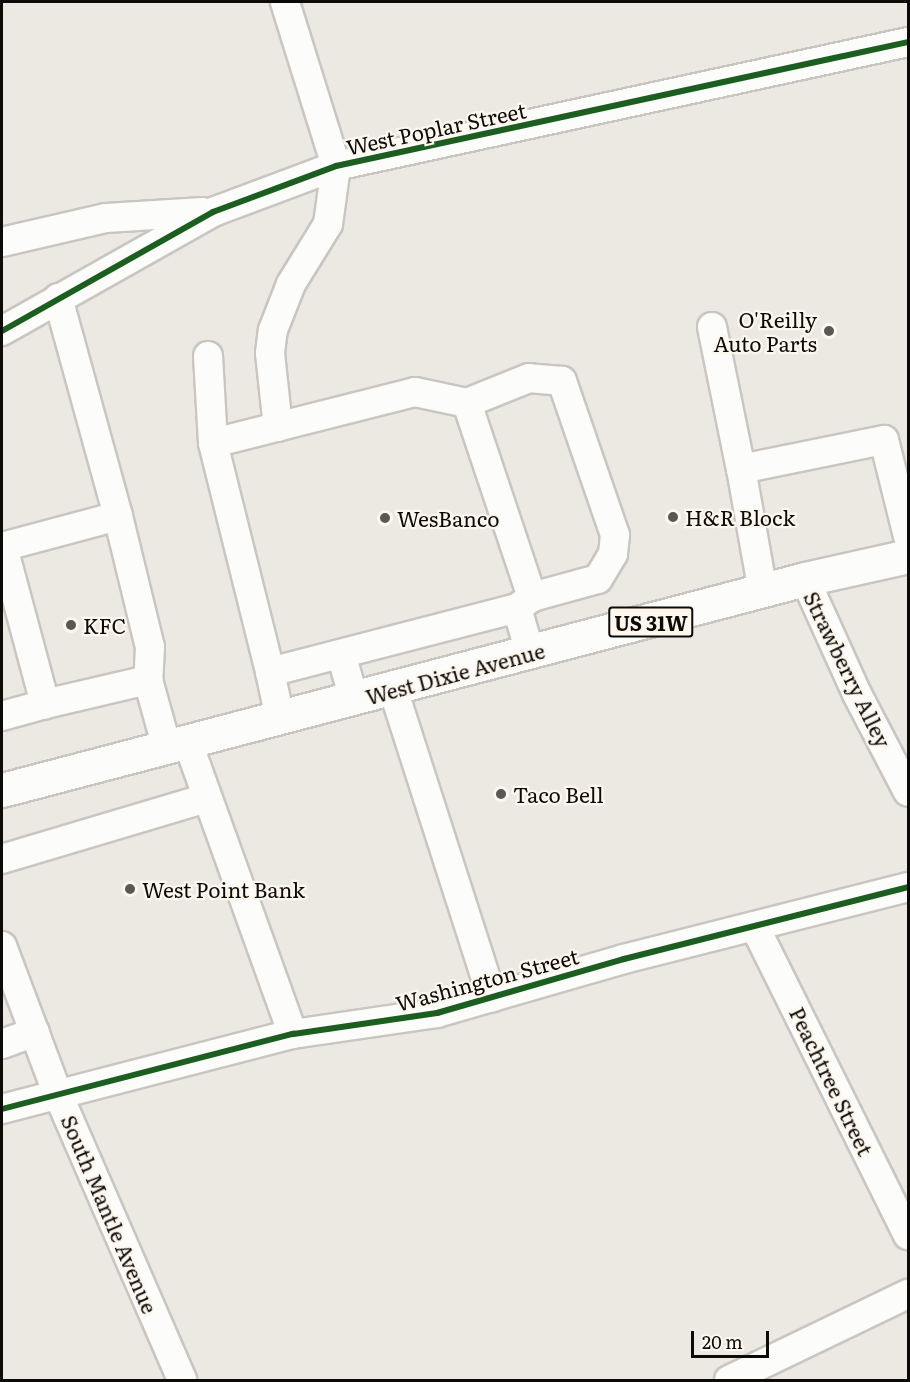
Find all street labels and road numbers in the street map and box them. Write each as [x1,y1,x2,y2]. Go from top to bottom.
street label: West Poplar Street [344,97,528,159]
street label: Strawberry Alley [799,587,897,751]
road number: US 31W [608,605,694,639]
street label: West Dixie Avenue [363,637,547,709]
street label: Washington Street [393,942,581,1016]
street label: Peachtree Street [785,1003,879,1159]
street label: South Mantle Avenue [57,1111,163,1317]

